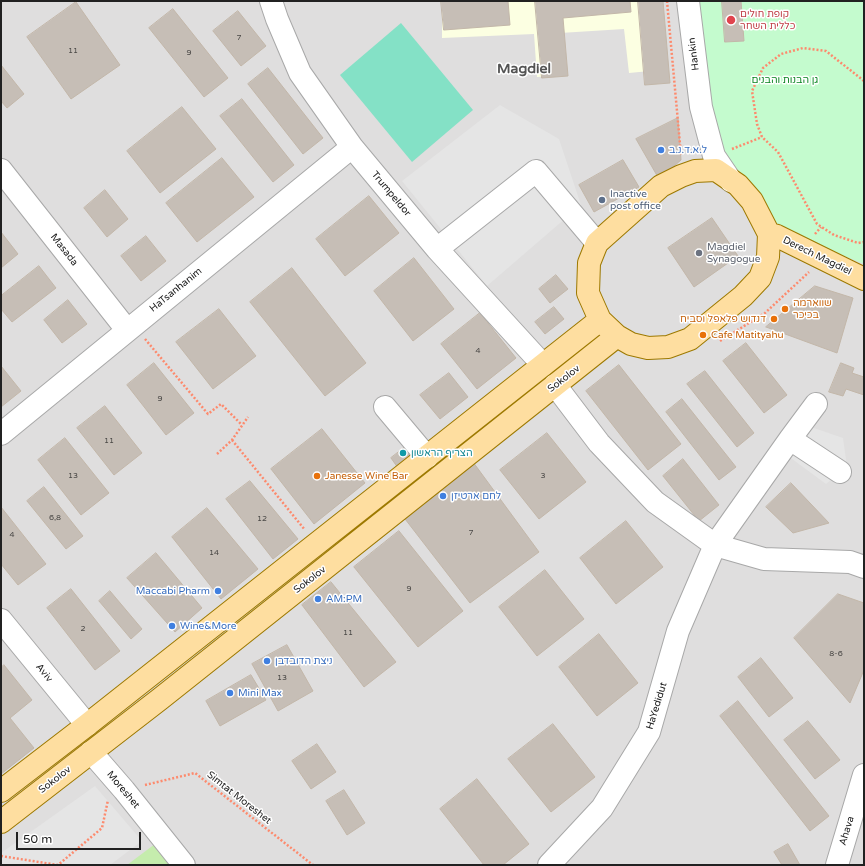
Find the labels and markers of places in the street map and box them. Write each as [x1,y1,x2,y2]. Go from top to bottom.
place label: קופת חולים כללית השחר [740,8,795,32]
marker: קופת חולים כללית השחר [725,14,737,26]
place label: ל.א.ד.נ.ב [669,144,707,156]
marker: ל.א.ד.נ.ב [656,145,666,155]
place label: Inactive post office [610,188,661,212]
marker: Inactive post office [597,195,607,205]
place label: Magdiel Synagogue [707,241,760,264]
marker: Magdiel Synagogue [694,248,704,258]
place label: שווארמה בכיכר [793,297,832,320]
marker: שווארמה בכיכר [780,304,790,314]
place label: דנדוש פלאפל וסביח [680,313,766,325]
marker: דנדוש פלאפל וסביח [769,314,779,324]
place label: Cafe Matityahu [711,329,784,341]
marker: Cafe Matityahu [698,330,708,340]
place label: הצריף הראשון [411,447,473,459]
marker: הצריף הראשון [398,448,408,458]
place label: Janesse Wine Bar [325,470,408,482]
marker: Janesse Wine Bar [312,471,322,481]
place label: לחם ארטיזן [451,490,501,502]
marker: לחם ארטיזן [438,491,448,501]
place label: Maccabi Pharm [136,585,210,597]
marker: Maccabi Pharm [213,586,223,596]
place label: AM:PM [326,593,362,605]
marker: AM:PM [313,594,323,604]
place label: Wine&More [180,620,236,632]
marker: Wine&More [167,621,177,631]
place label: ניצת הדובדבן [275,655,333,667]
marker: ניצת הדובדבן [262,656,272,666]
place label: Mini Max [238,687,282,699]
marker: Mini Max [225,688,235,698]

